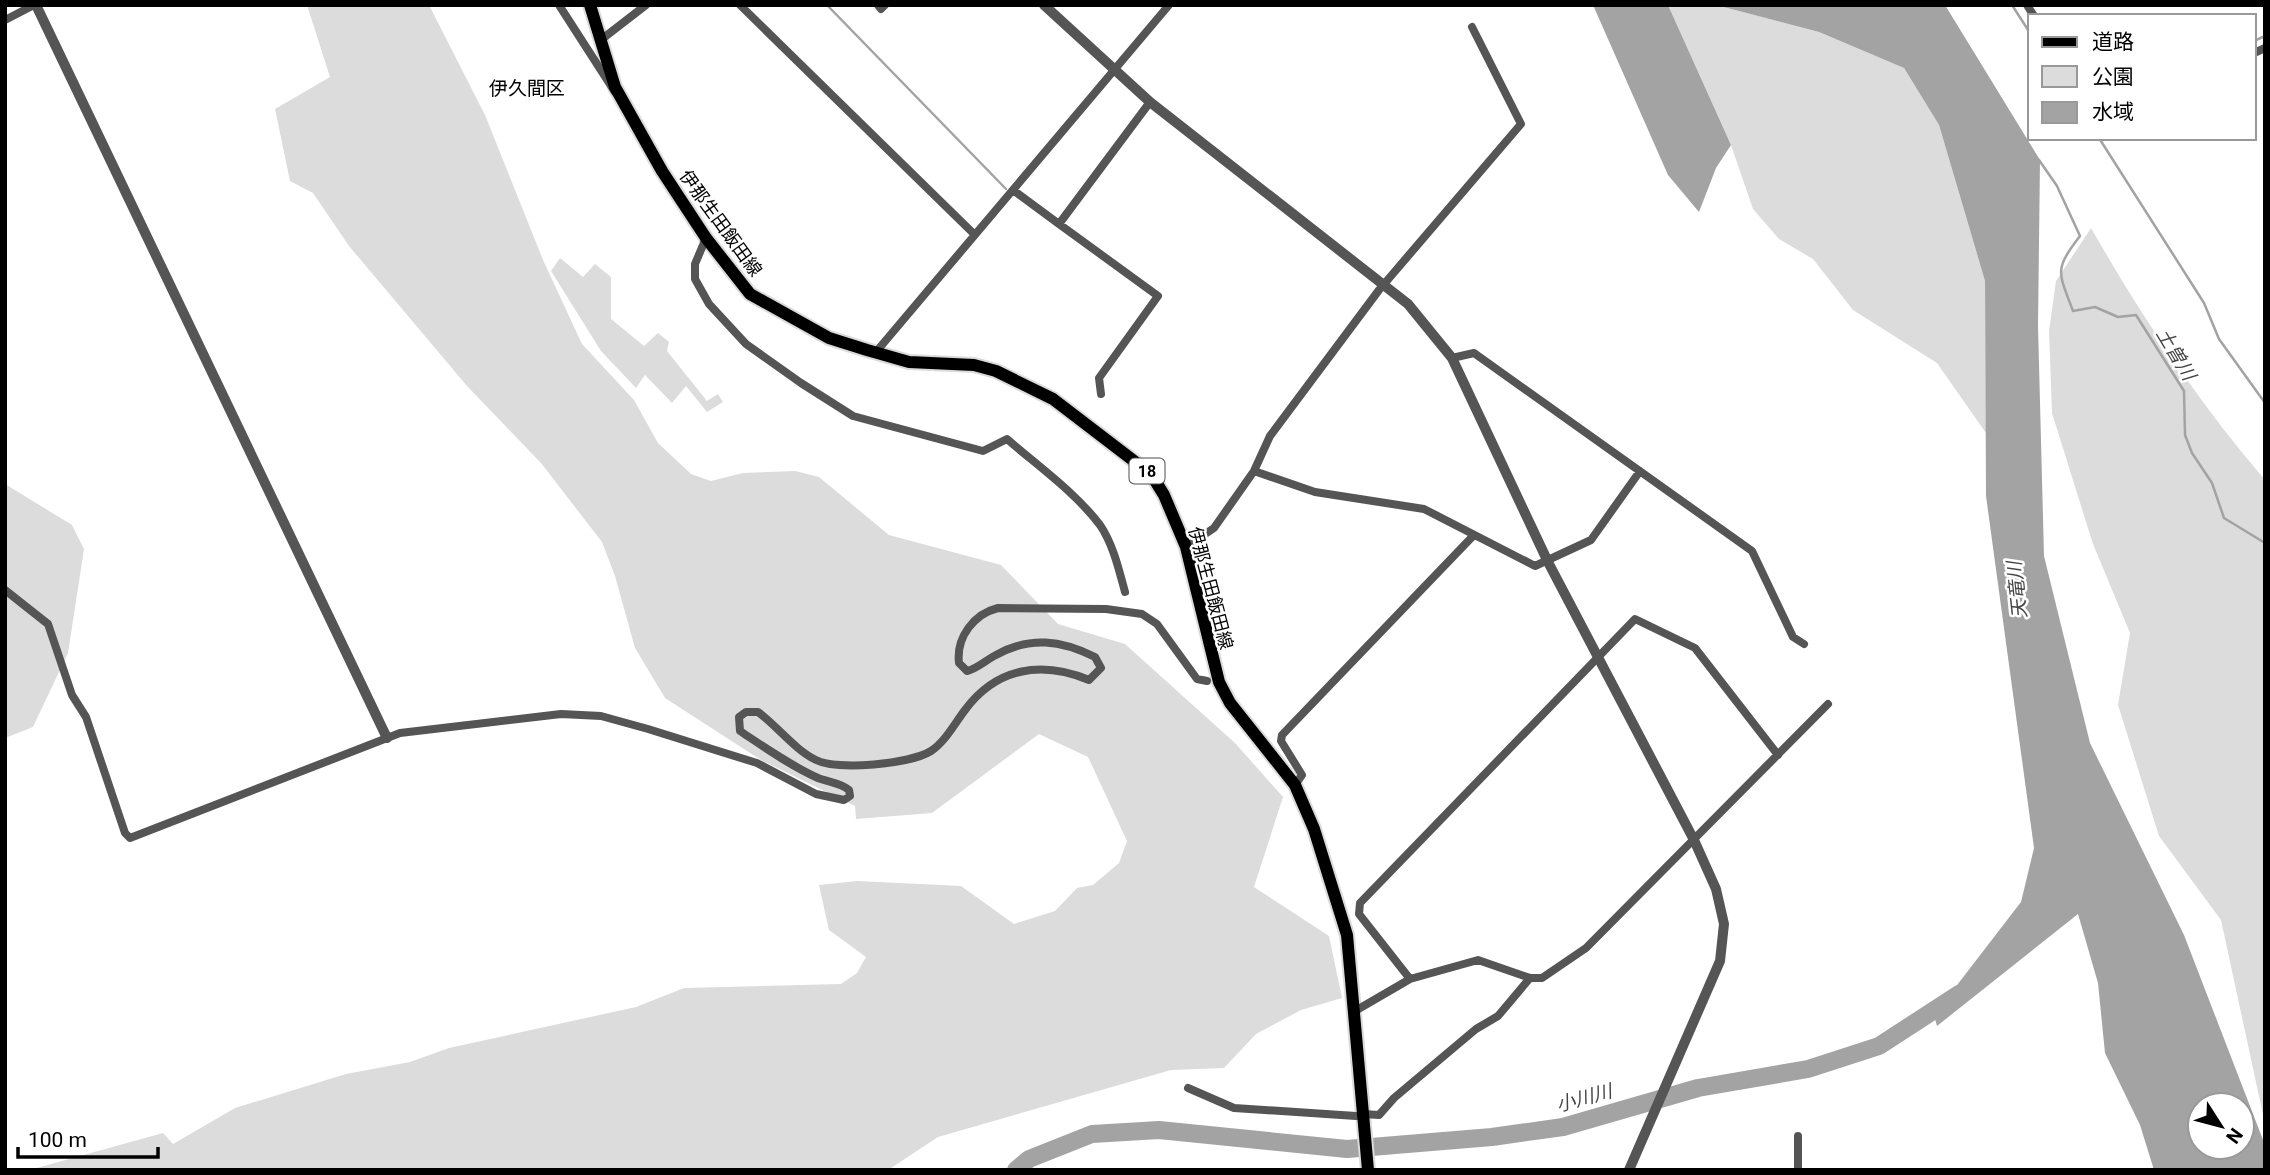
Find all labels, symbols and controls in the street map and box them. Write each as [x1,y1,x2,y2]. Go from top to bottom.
legend [2028,14,2256,140]
text: 道路 [2092,30,2134,54]
text: 公園 [2092,65,2134,89]
district label: 伊久間区 [489,77,565,100]
text: 水域 [2092,100,2134,124]
street label: 伊那生田飯田線 [675,166,767,280]
water label: 土曽川 [2151,324,2202,386]
road number: 18 [1130,458,1164,484]
street label: 伊那生田飯田線 [1185,524,1237,652]
water label: 天竜川 [2002,558,2031,620]
water label: 小川川 [1553,1079,1616,1116]
north arrow [2186,1091,2256,1161]
scale bar [18,1116,158,1160]
text: N [2221,1124,2248,1148]
text: 100 m [28,1128,87,1152]

